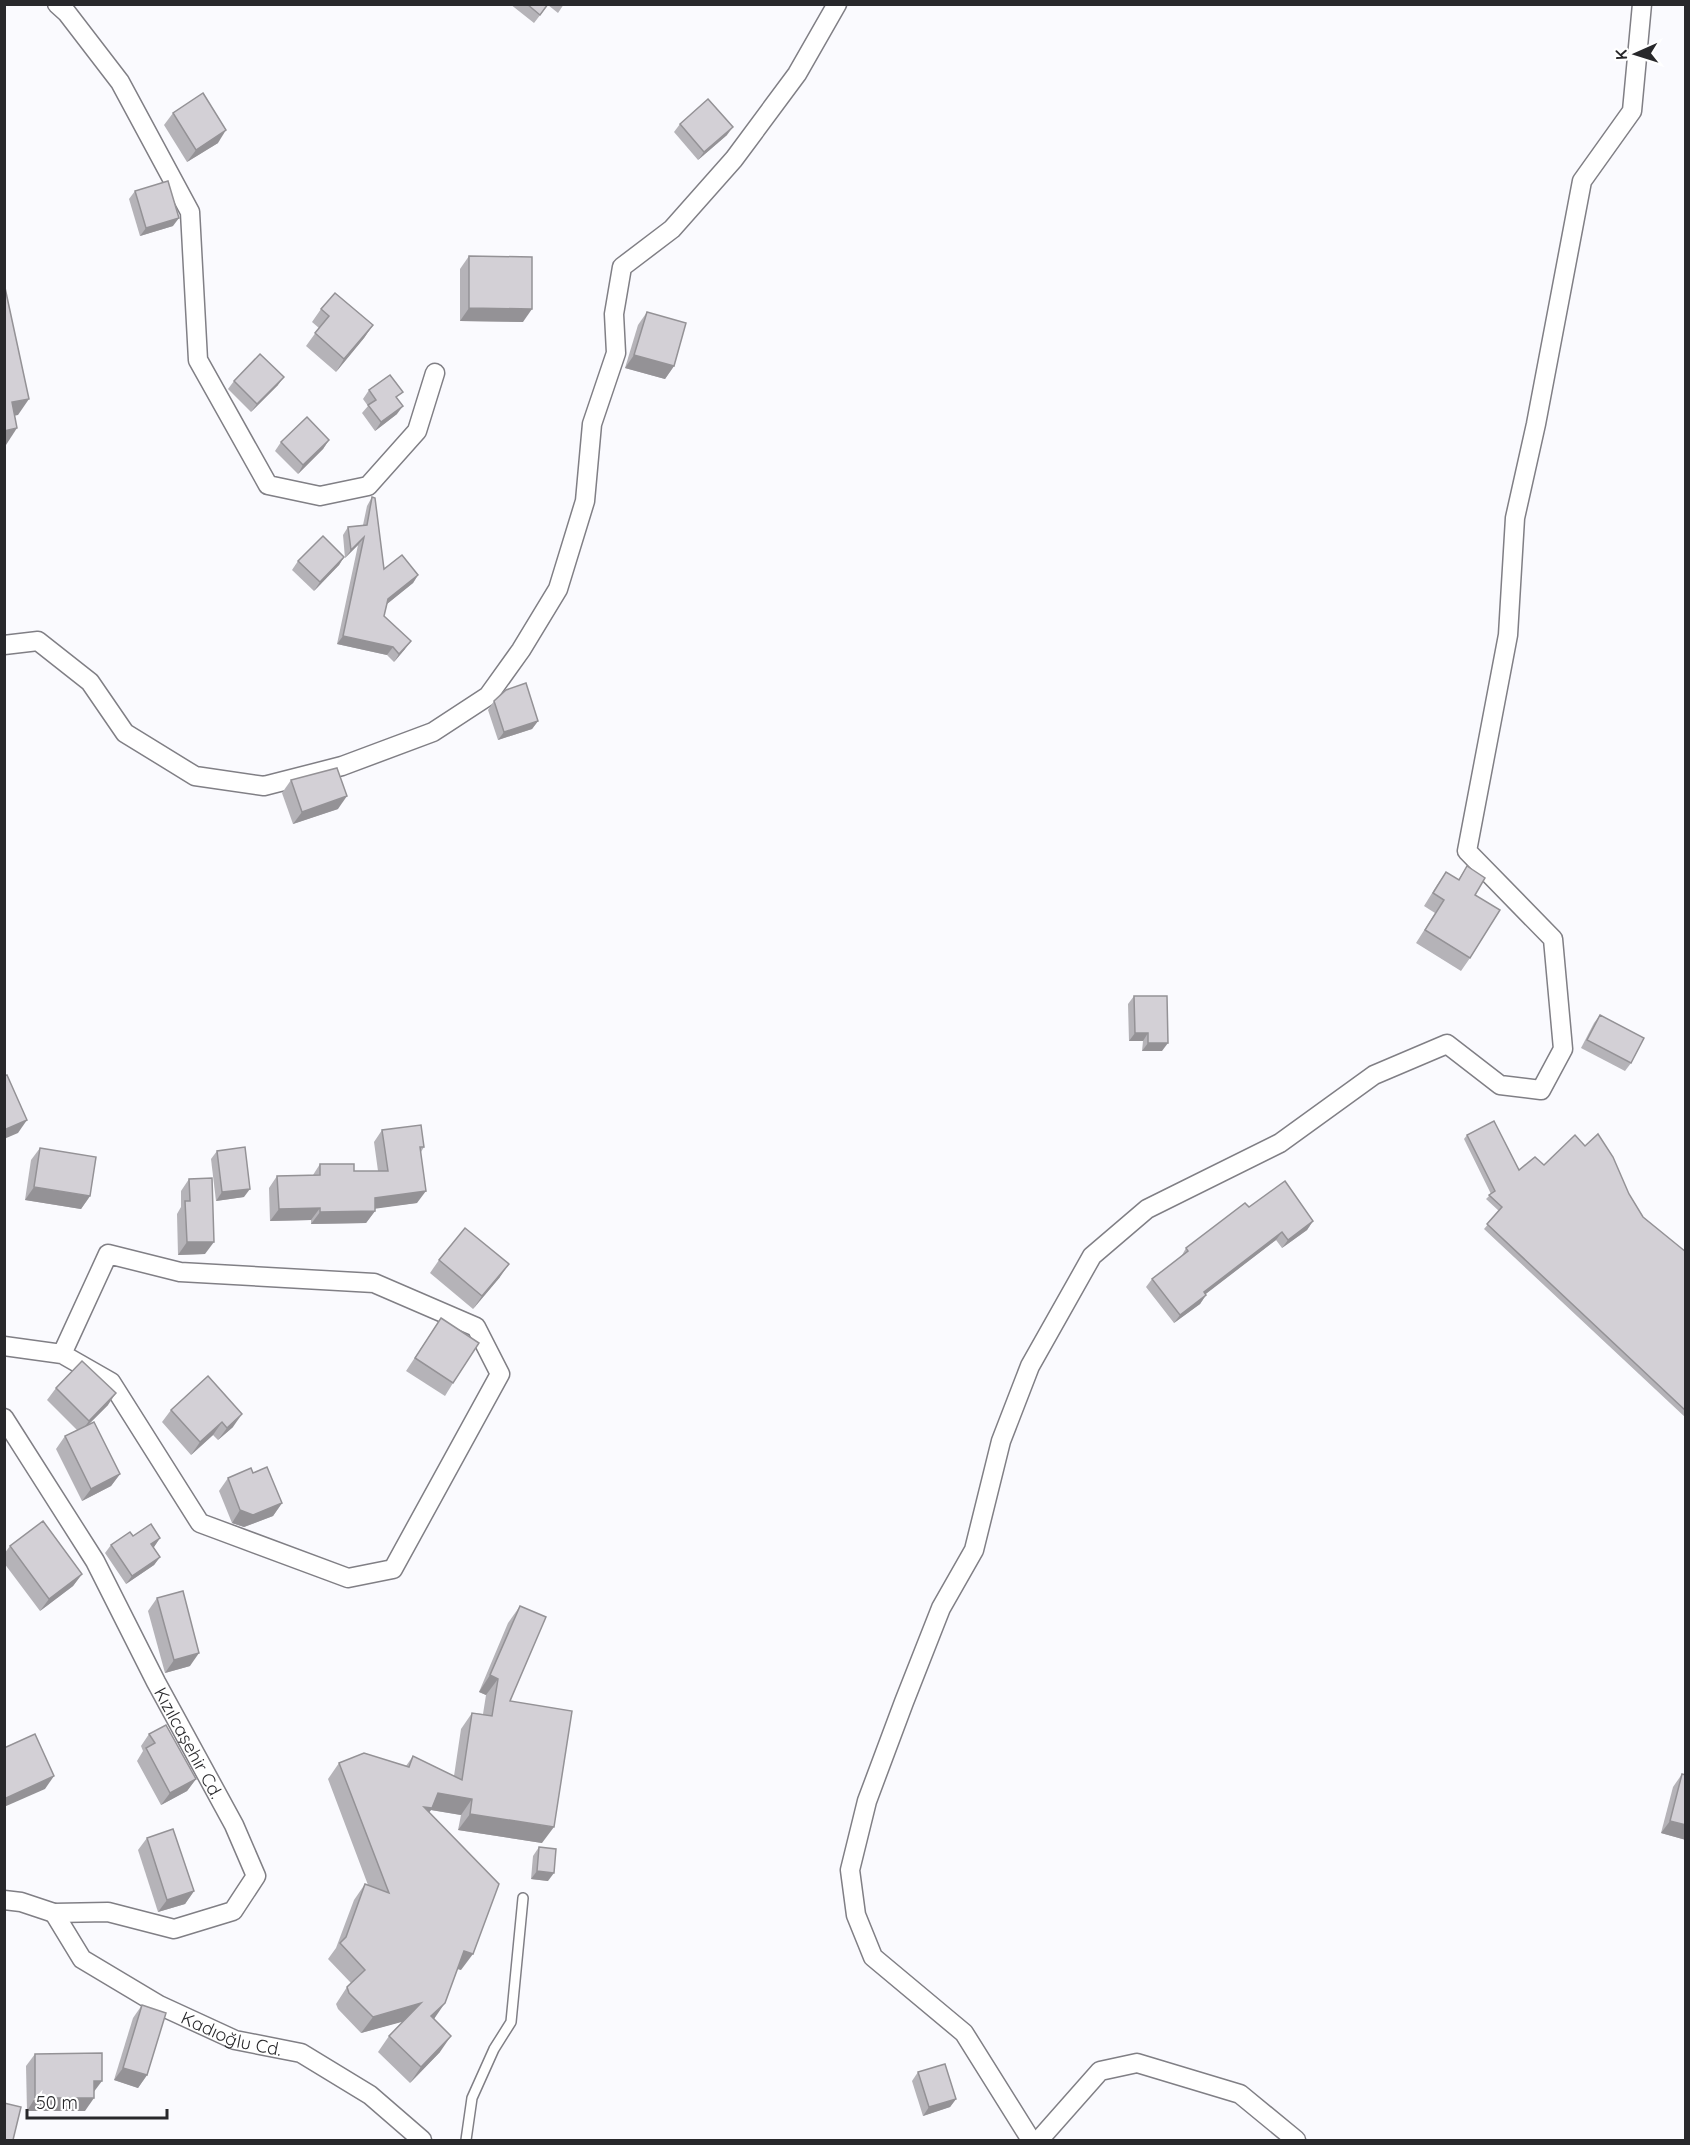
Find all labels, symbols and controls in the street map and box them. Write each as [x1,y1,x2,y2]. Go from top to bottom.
north arrow [1606,24,1666,84]
text: K [1611,49,1631,61]
street label: Kızılcaşehir Cd. [149,1683,229,1802]
street label: Kadıoğlu Cd. [178,2005,284,2060]
scale bar [27,2082,166,2120]
text: 50 m [36,2091,78,2114]

